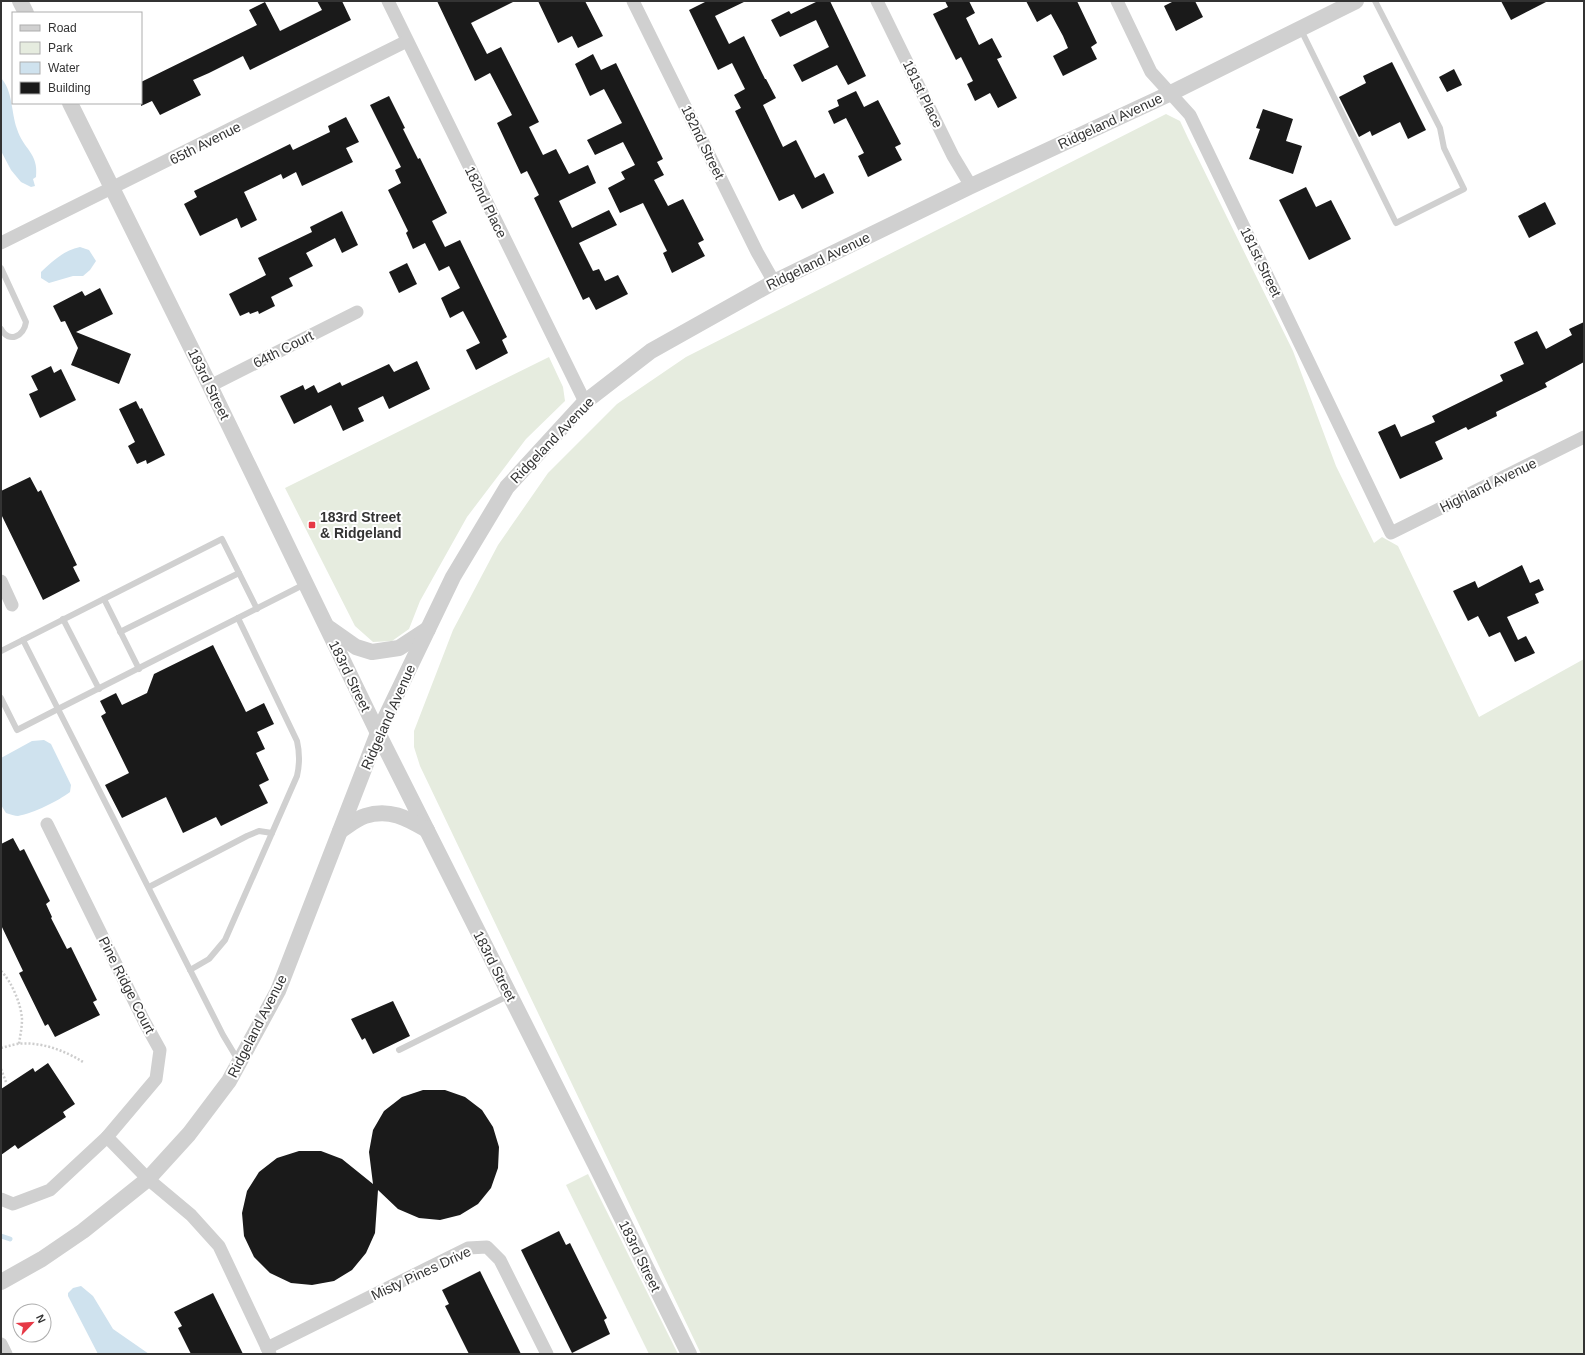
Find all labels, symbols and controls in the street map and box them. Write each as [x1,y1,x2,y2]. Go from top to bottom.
legend [12,12,142,104]
text: Road [48,21,77,35]
text: Park [48,41,74,55]
street label: 181st Place [900,58,946,131]
text: Water [48,61,80,75]
text: Building [48,81,91,95]
street label: Ridgeland Avenue [1055,90,1165,152]
street label: 182nd Street [678,102,728,182]
street label: 65th Avenue [167,118,243,168]
street label: 182nd Place [462,164,510,241]
street label: 181st Street [1237,225,1285,300]
street label: Ridgeland Avenue [764,229,873,293]
street label: 64th Court [250,327,316,371]
street label: 183rd Street [185,346,233,422]
street label: Ridgeland Avenue [507,394,597,486]
street label: Highland Avenue [1437,455,1539,515]
place label: 183rd Street & Ridgeland [320,509,402,541]
marker: 183rd Street & Ridgeland [307,520,317,530]
street label: 183rd Street [326,638,374,714]
street label: Ridgeland Avenue [358,662,418,772]
street label: 183rd Street [470,928,520,1004]
street label: Pine Ridge Court [96,934,158,1036]
street label: Ridgeland Avenue [224,972,290,1080]
street label: 183rd Street [616,1218,664,1294]
street label: Misty Pines Drive [369,1243,474,1303]
north arrow [12,1303,52,1343]
text: N [34,1313,48,1325]

